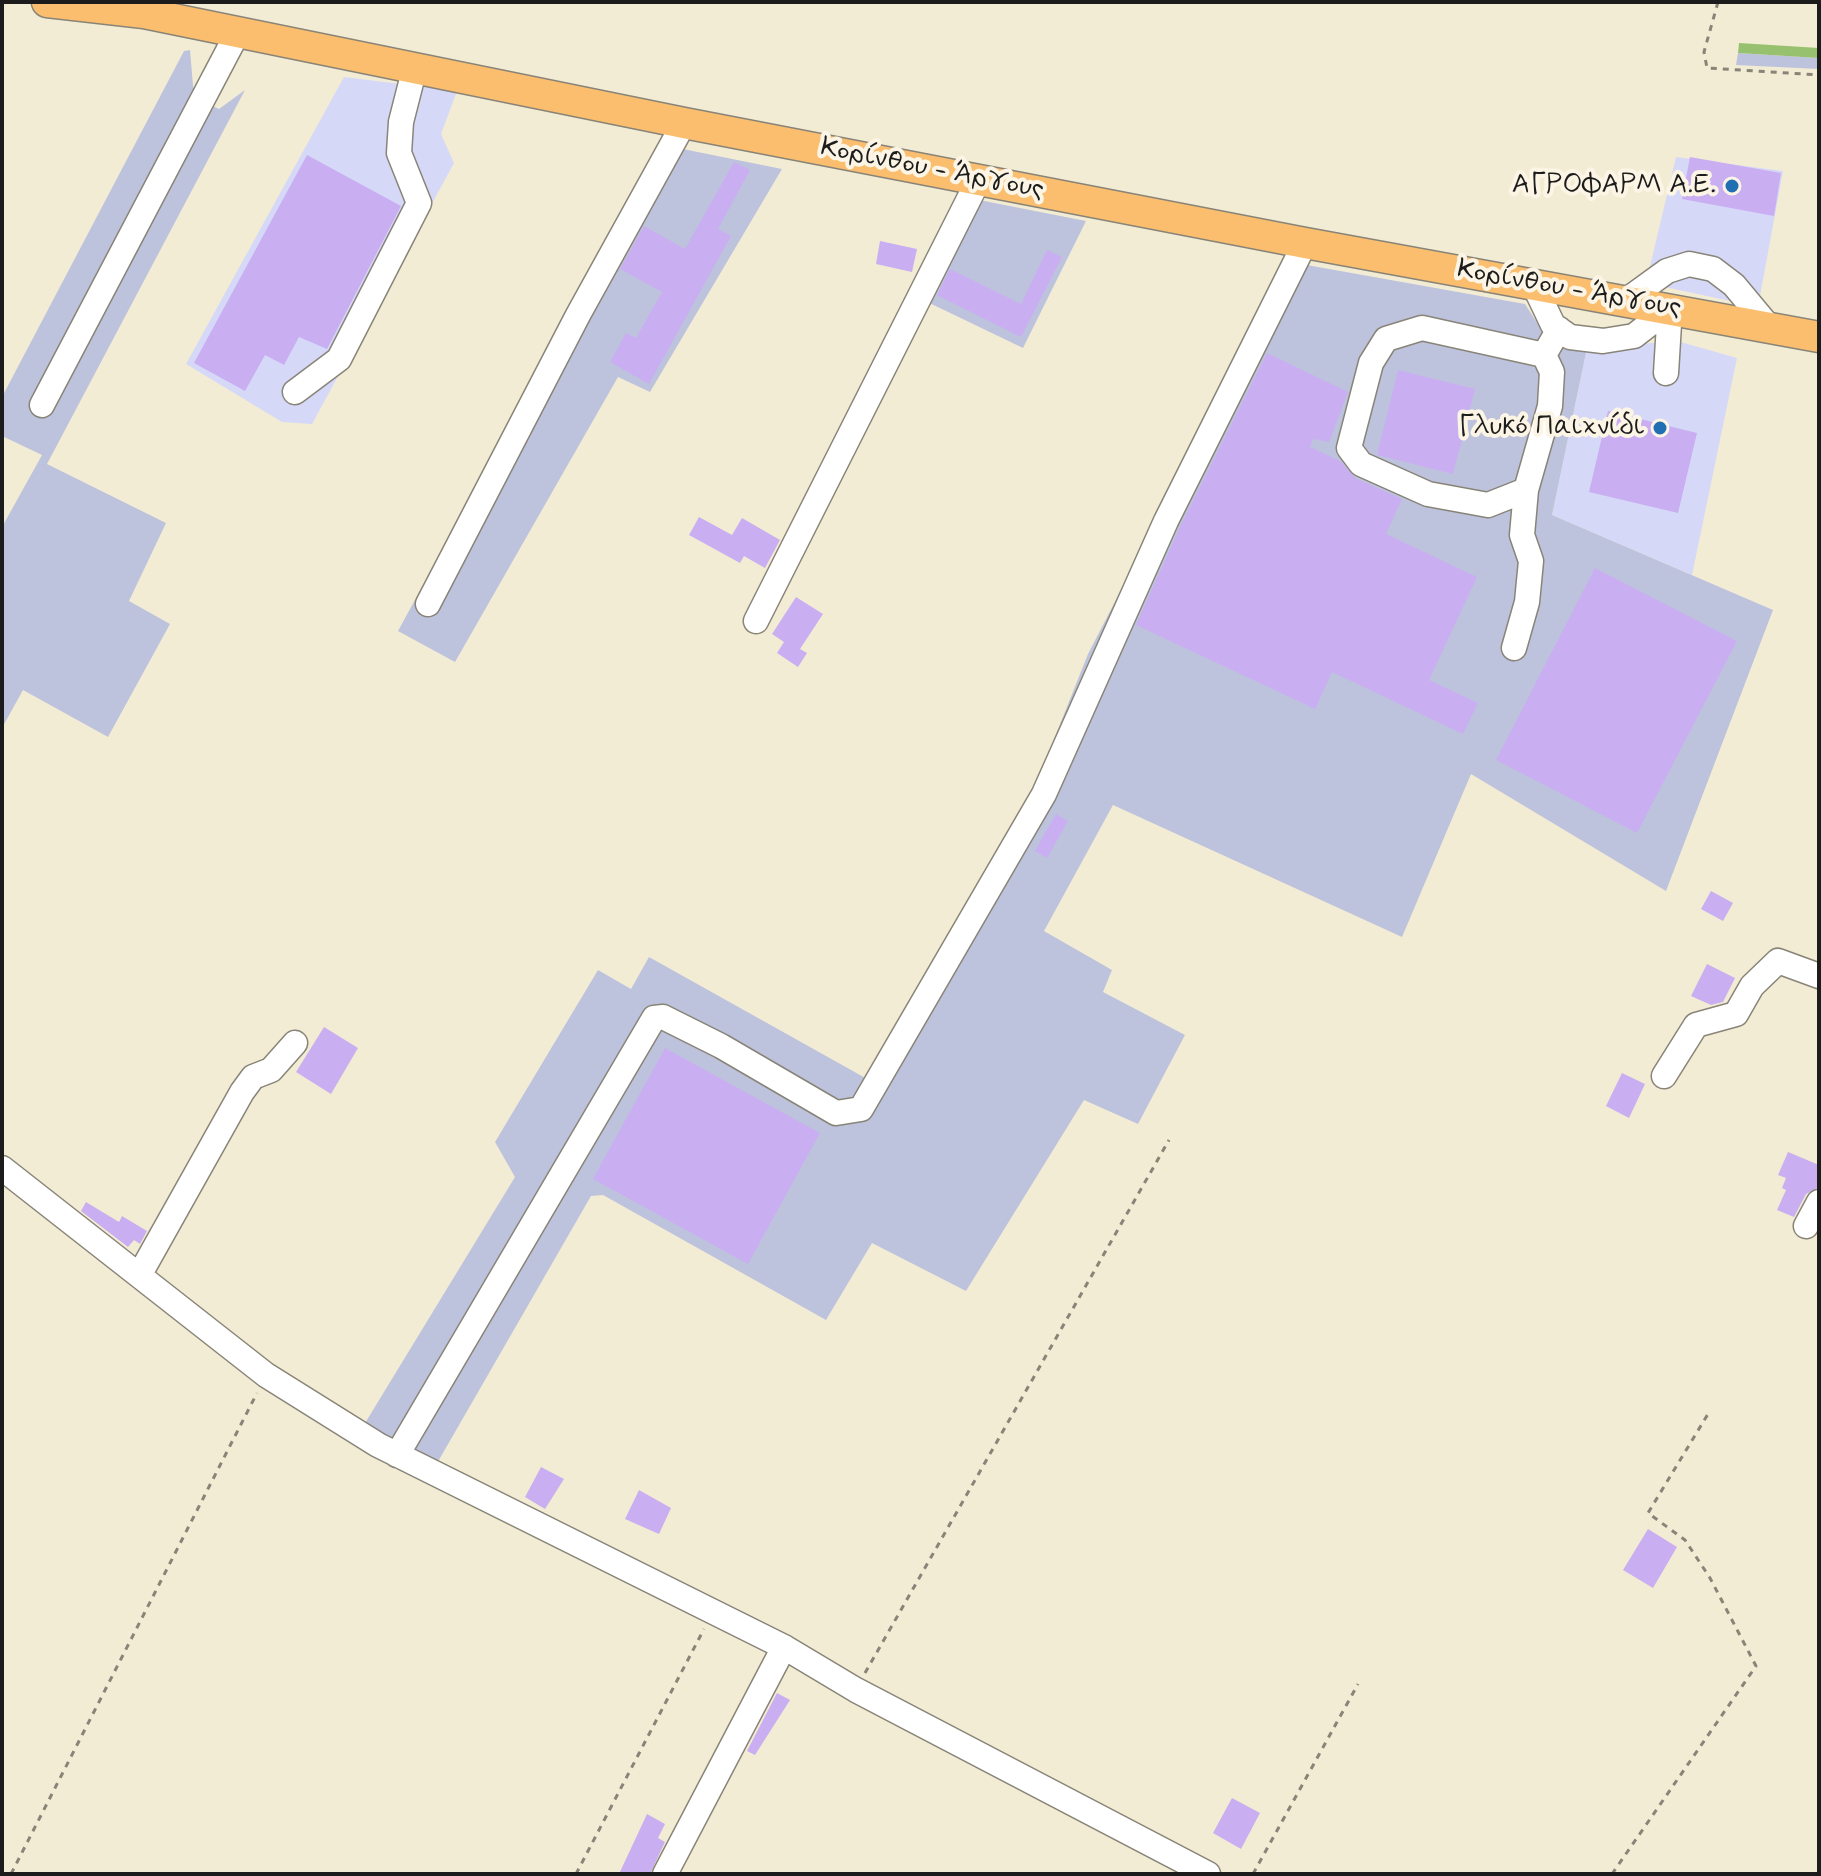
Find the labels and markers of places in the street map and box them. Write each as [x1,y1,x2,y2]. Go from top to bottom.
place label: ΑΓΡΟΦΑΡΜ Α.Ε. [1512,169,1716,203]
marker: ΑΓΡΟΦΑΡΜ Α.Ε. [1723,177,1741,195]
place label: Γλυκό Παιχνίδι [1458,411,1644,445]
marker: Γλυκό Παιχνίδι [1651,419,1669,437]

